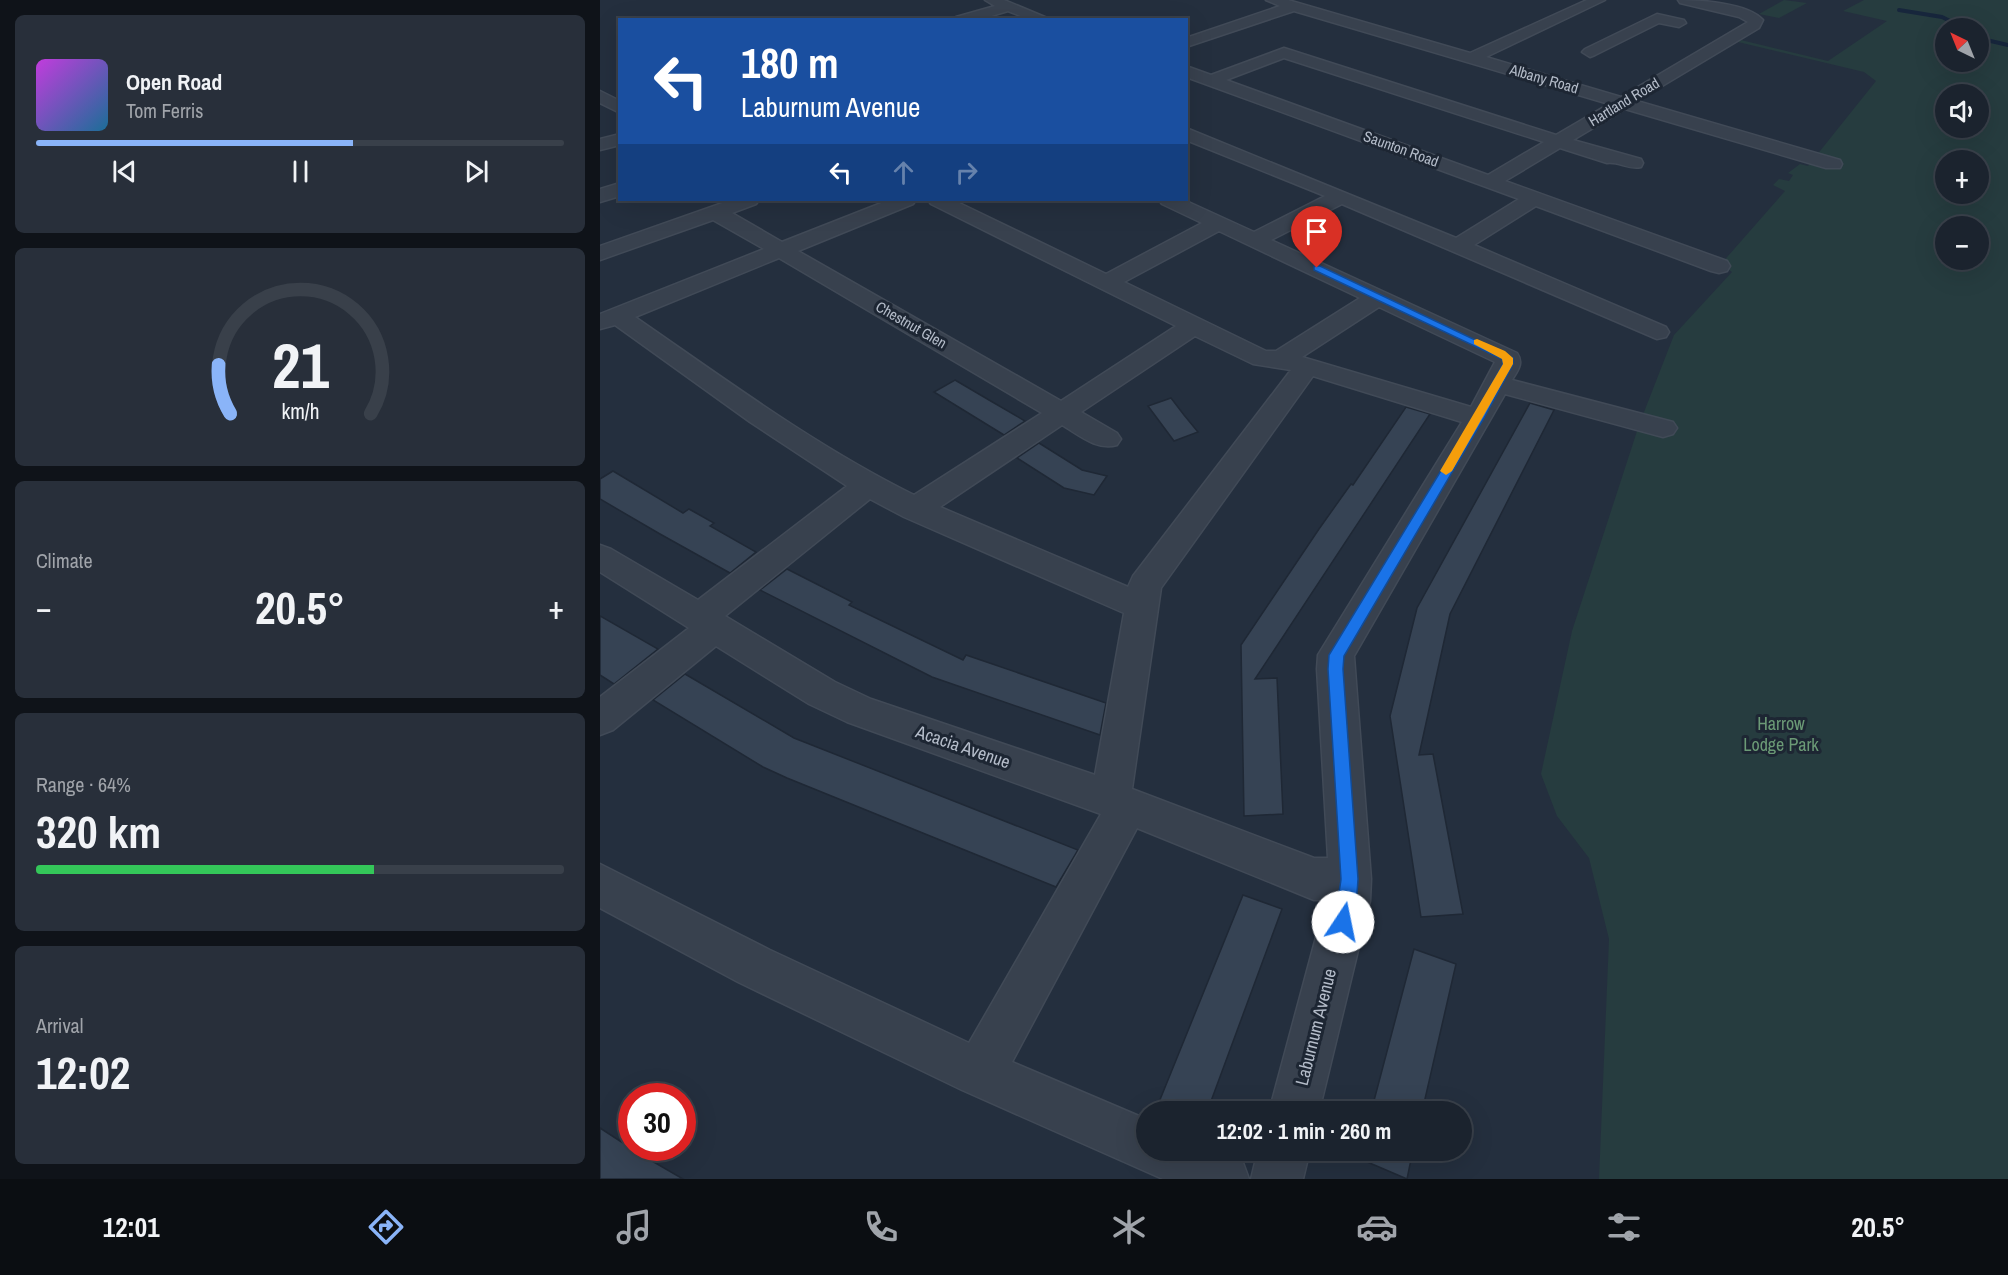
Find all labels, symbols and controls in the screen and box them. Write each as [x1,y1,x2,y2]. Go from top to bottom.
north arrow [1935,18,1989,72]
map controls [1935,18,1989,270]
text: 180 m [741,35,839,91]
icon: left [642,42,720,120]
street label: Albany Road [1506,58,1581,98]
text: Open Road [126,67,222,97]
street label: Hartland Road [1584,72,1663,131]
button: sound [1935,84,1989,138]
text: Laburnum Avenue [741,89,920,125]
text: Tom Ferris [126,97,204,124]
street label: Saunton Road [1361,125,1442,172]
button: + [1935,150,1989,204]
icon: previous [108,155,141,188]
icon: pause [284,155,317,188]
icon: next [460,155,493,188]
icon: left [824,156,857,189]
icon: ahead [887,156,920,189]
icon: right [950,156,983,189]
pin [1291,206,1342,268]
icon: arrive [1300,215,1333,248]
button: − [1935,216,1989,270]
street label: Chestnut Glen [872,296,951,353]
text: 21 [272,323,329,407]
text: km/h [281,397,319,426]
text: Climate [36,547,93,574]
text: 20.5° [255,577,345,638]
text: − [36,585,52,629]
text: + [548,585,564,629]
park label: Harrow Lodge Park [1743,711,1819,757]
street label: Acacia Avenue [912,718,1014,774]
text: Range · 64% [36,771,131,798]
text: 320 km [36,801,161,862]
position arrow [1311,890,1375,954]
street label: Laburnum Avenue [1289,966,1342,1088]
text: Arrival [36,1012,83,1039]
text: 12:02 [36,1042,130,1103]
speed limit sign: 30 [618,1083,696,1161]
text: 12:02 · 1 min · 260 m [1217,1116,1391,1146]
icon: directions [365,1206,407,1248]
icon: music [613,1206,655,1248]
icon: phone [860,1206,902,1248]
icon: climate [1108,1206,1150,1248]
icon: car [1356,1206,1398,1248]
icon: filters [1603,1206,1645,1248]
text: 12:01 [103,1209,159,1245]
text: 20.5° [1851,1209,1905,1245]

